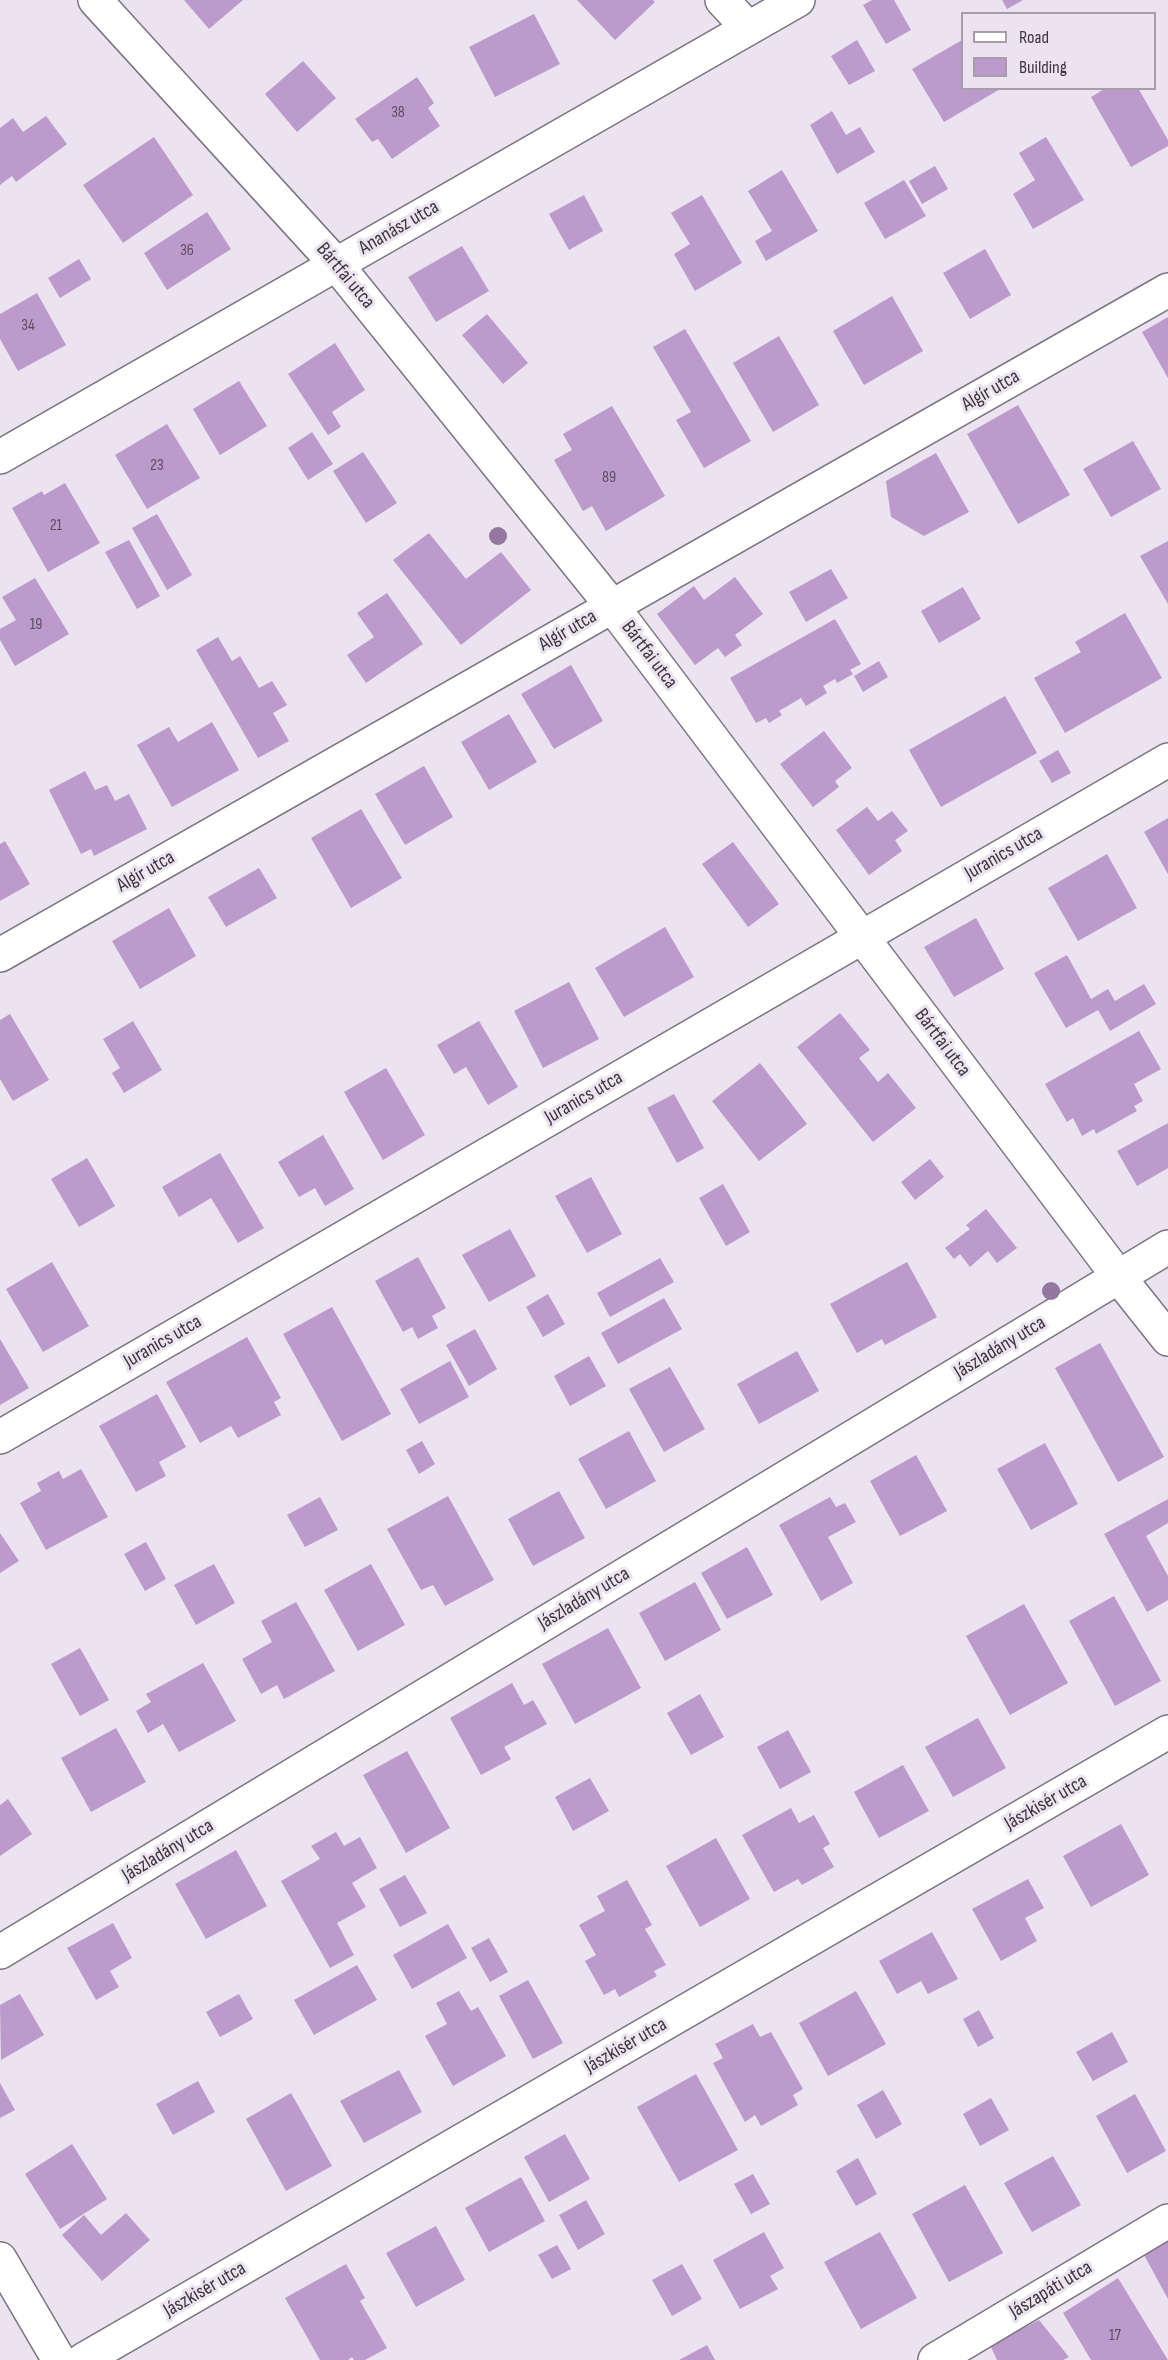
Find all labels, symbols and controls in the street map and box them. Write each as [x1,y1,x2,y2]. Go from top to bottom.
legend [961,12,1156,90]
text: Road [1019,27,1049,48]
text: Building [1019,57,1067,78]
house number: 38 [391,103,405,123]
street label: Ananász utca [355,195,443,261]
street label: Bártfai utca [311,238,379,314]
house number: 36 [180,241,194,261]
house number: 34 [21,316,35,336]
street label: Algír utca [958,365,1024,417]
house number: 23 [150,456,164,476]
house number: 89 [602,468,616,488]
house number: 21 [50,516,62,536]
street label: Algír utca [535,605,601,657]
house number: 19 [30,615,42,635]
street label: Bártfai utca [616,616,682,694]
street label: Juranics utca [961,822,1047,886]
street label: Algír utca [113,846,179,898]
street label: Bártfai utca [909,1004,975,1082]
street label: Juranics utca [541,1066,627,1130]
street label: Juranics utca [120,1310,206,1374]
street label: Jászladány utca [950,1311,1050,1385]
street label: Jászladány utca [534,1562,634,1636]
street label: Jászkisér utca [1001,1770,1091,1836]
street label: Jászladány utca [118,1814,218,1888]
street label: Jászkisér utca [581,2013,671,2079]
street label: Jászapáti utca [1005,2256,1097,2324]
street label: Jászkisér utca [160,2257,250,2323]
house number: 17 [1109,2326,1121,2346]

